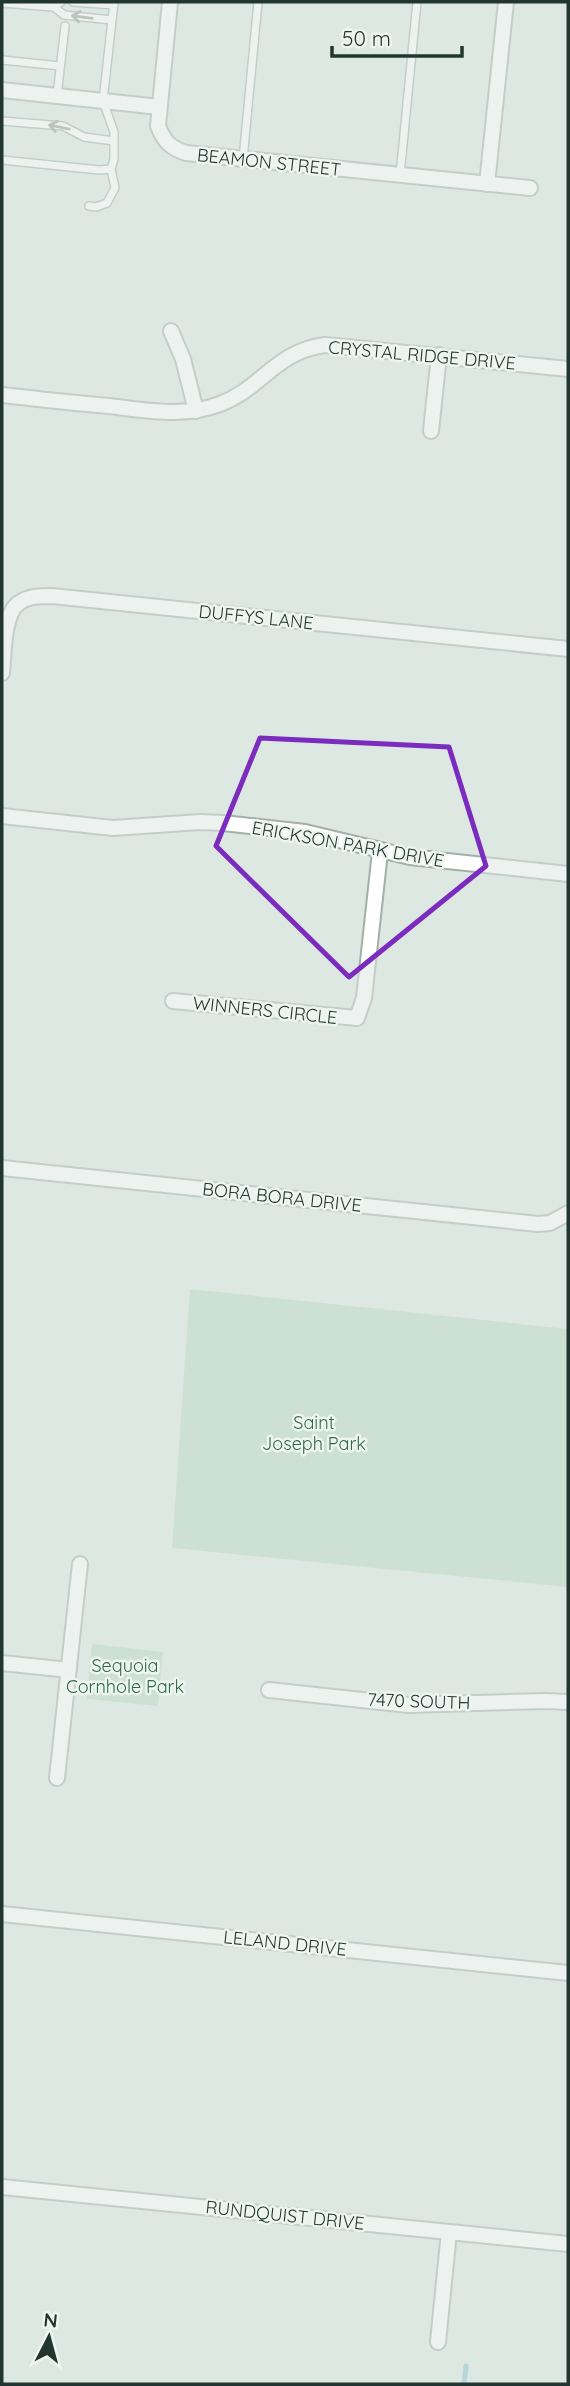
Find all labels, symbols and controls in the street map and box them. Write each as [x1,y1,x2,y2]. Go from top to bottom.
one-way arrow [71,10,94,23]
scale bar [332,14,462,58]
text: 50 m [342,25,391,51]
one-way arrow [48,120,71,134]
street label: BEAMON STREET [196,143,342,181]
street label: CRYSTAL RIDGE DRIVE [327,335,517,375]
street label: DUFFYS LANE [197,600,315,634]
street label: ERICKSON PARK DRIVE [250,816,446,872]
street label: WINNERS CIRCLE [192,991,338,1029]
street label: BORA BORA DRIVE [201,1177,363,1217]
park label: Saint Joseph Park [262,1411,366,1455]
park label: Sequoia Cornhole Park [66,1654,184,1698]
street label: 7470 SOUTH [367,1688,471,1714]
street label: LELAND DRIVE [222,1925,348,1961]
street label: RUNDQUIST DRIVE [204,2195,366,2235]
north arrow [14,2302,84,2372]
text: N [43,2307,59,2333]

